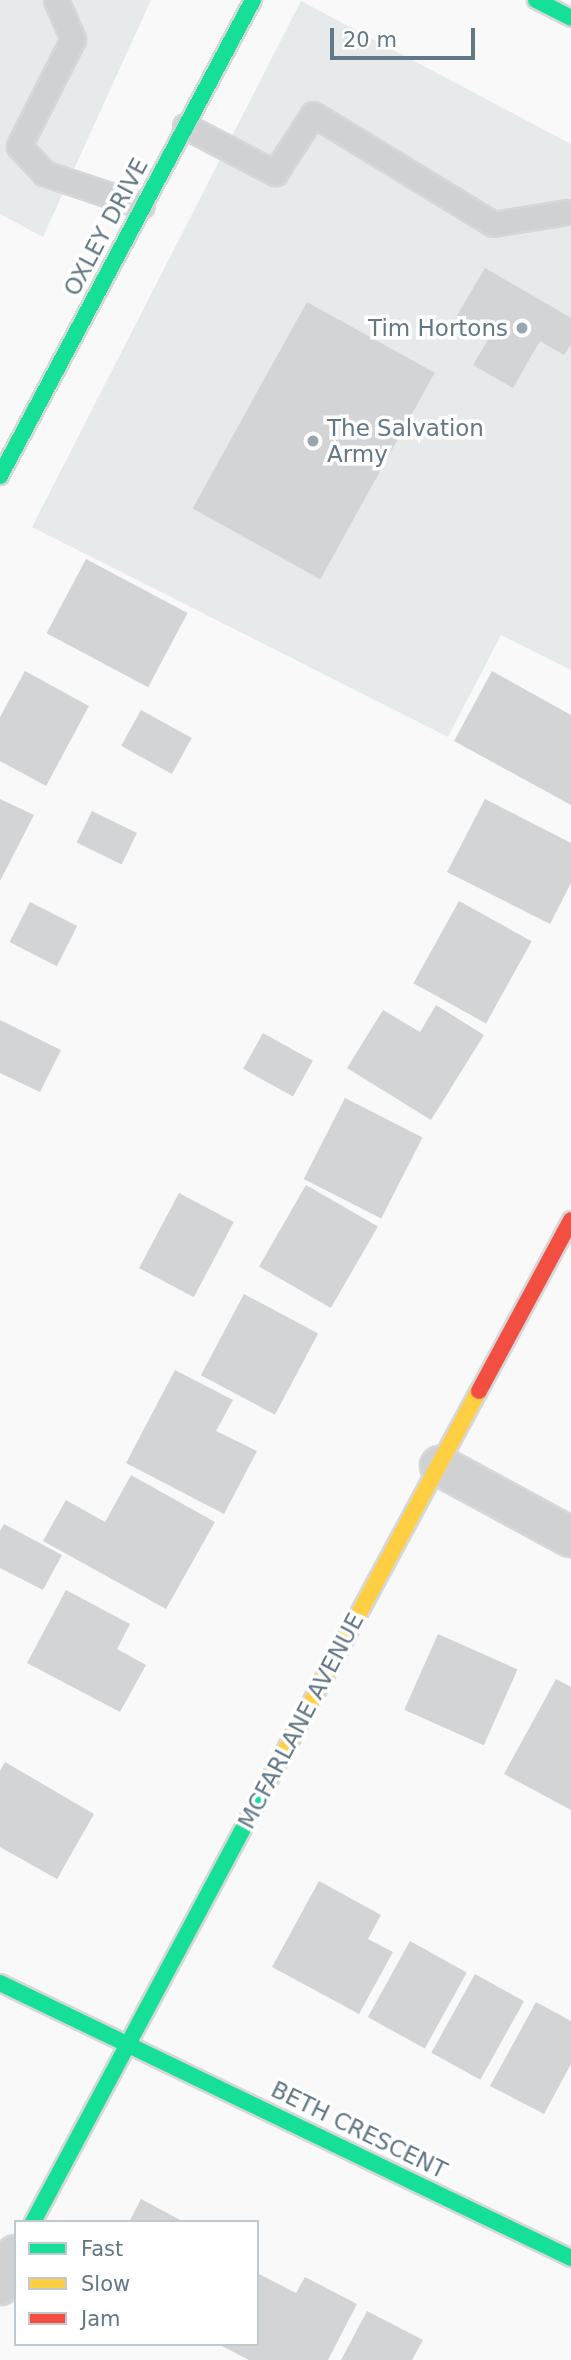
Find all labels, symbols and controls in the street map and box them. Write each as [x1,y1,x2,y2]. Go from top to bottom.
scale bar [333,14,478,58]
text: 20 m [343,28,397,52]
street label: OXLEY DRIVE [58,153,154,301]
place label: Tim Hortons [368,314,508,342]
marker: Tim Hortons [514,320,530,336]
place label: The Salvation Army [327,414,484,468]
marker: The Salvation Army [305,433,321,449]
street label: MCFARLANE AVENUE [232,1609,370,1833]
street label: BETH CRESCENT [267,2076,451,2184]
legend [14,2220,259,2346]
text: Fast [81,2237,123,2261]
text: Slow [81,2272,130,2296]
text: Jam [81,2307,121,2331]

